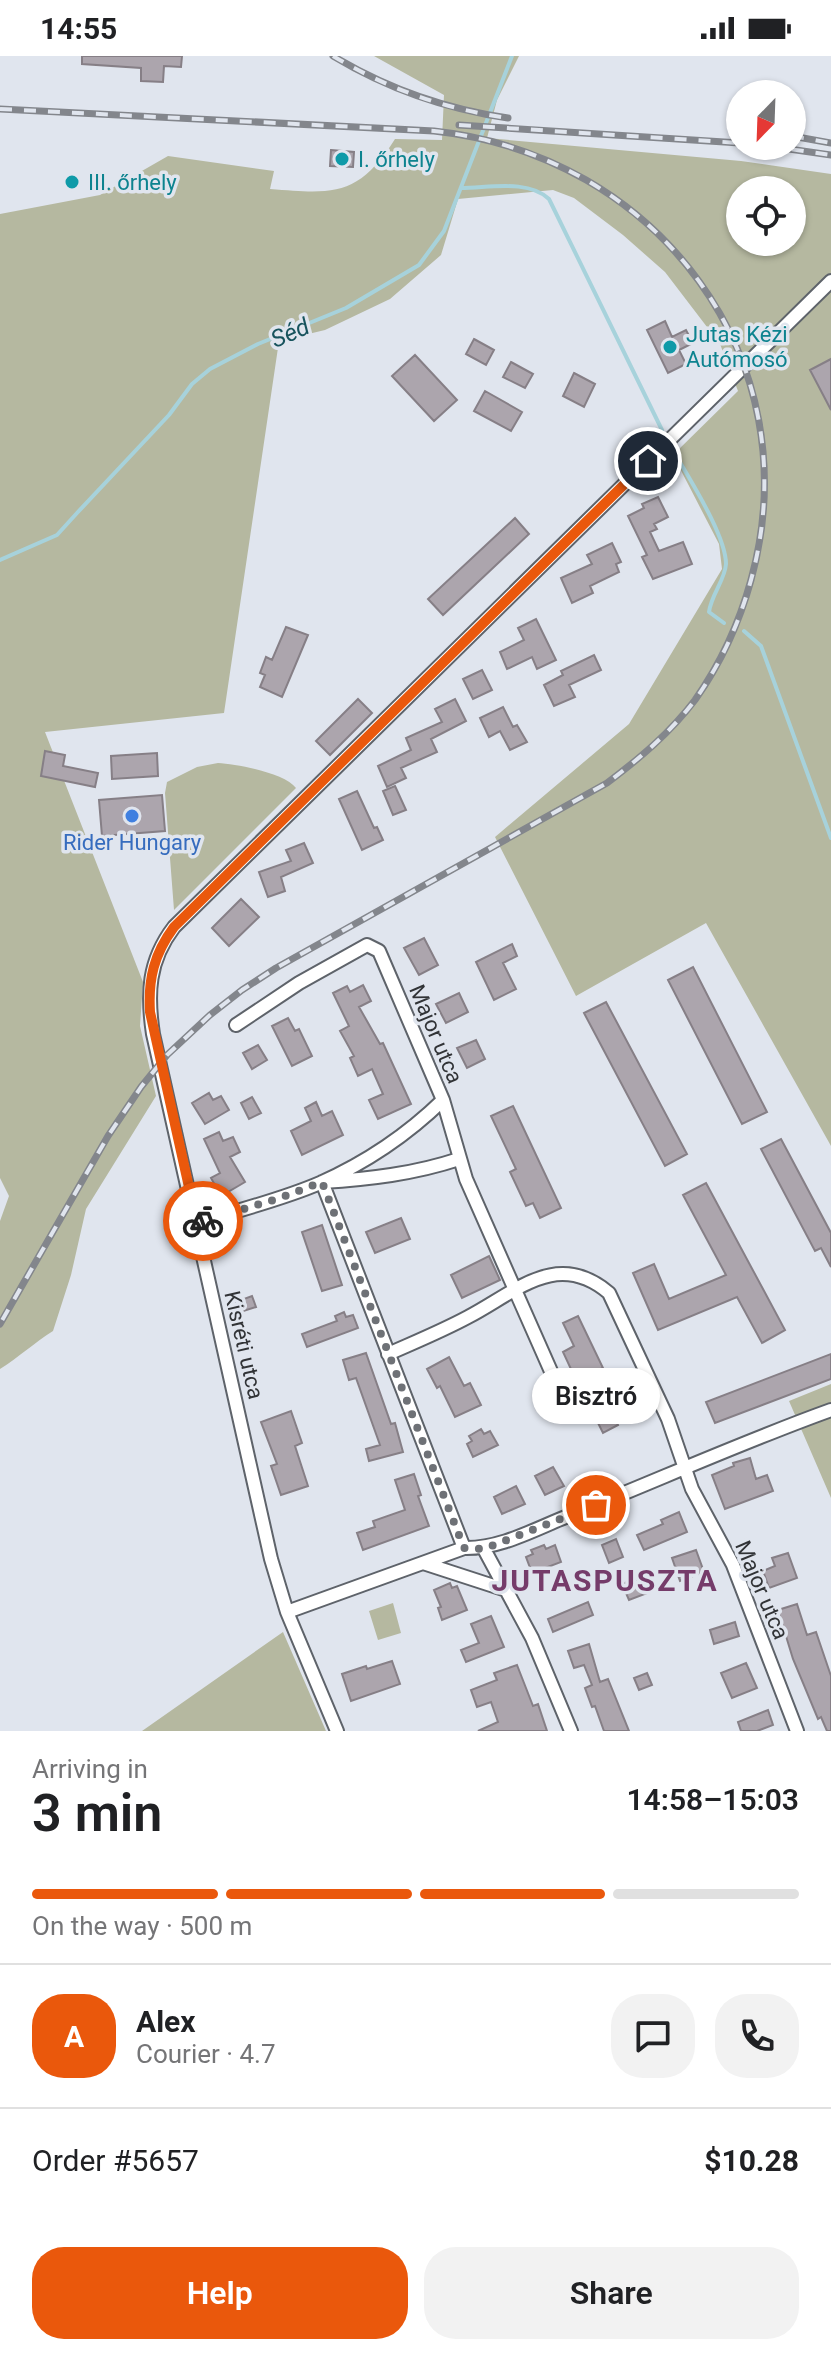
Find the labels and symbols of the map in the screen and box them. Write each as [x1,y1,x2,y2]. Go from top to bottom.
north arrow [726,80,806,160]
place label: I. őrhely [358,147,435,172]
marker: I. őrhely [333,150,351,168]
place label: III. őrhely [88,170,177,195]
marker: III. őrhely [63,173,81,191]
water label: Séd [266,312,314,354]
place label: Jutas Kézi Autómosó [686,322,788,372]
marker: Jutas Kézi Autómosó [661,338,679,356]
pin [614,427,682,495]
marker: Rider Hungary [123,807,141,825]
place label: Rider Hungary [63,830,202,855]
street label: Major utca [404,981,468,1087]
courier [163,1181,243,1261]
street label: Kisréti utca [219,1288,269,1402]
callout: Bisztró [532,1369,660,1425]
pin [562,1471,630,1539]
street label: Major utca [730,1537,794,1643]
district label: JUTASPUSZTA [491,1563,719,1598]

